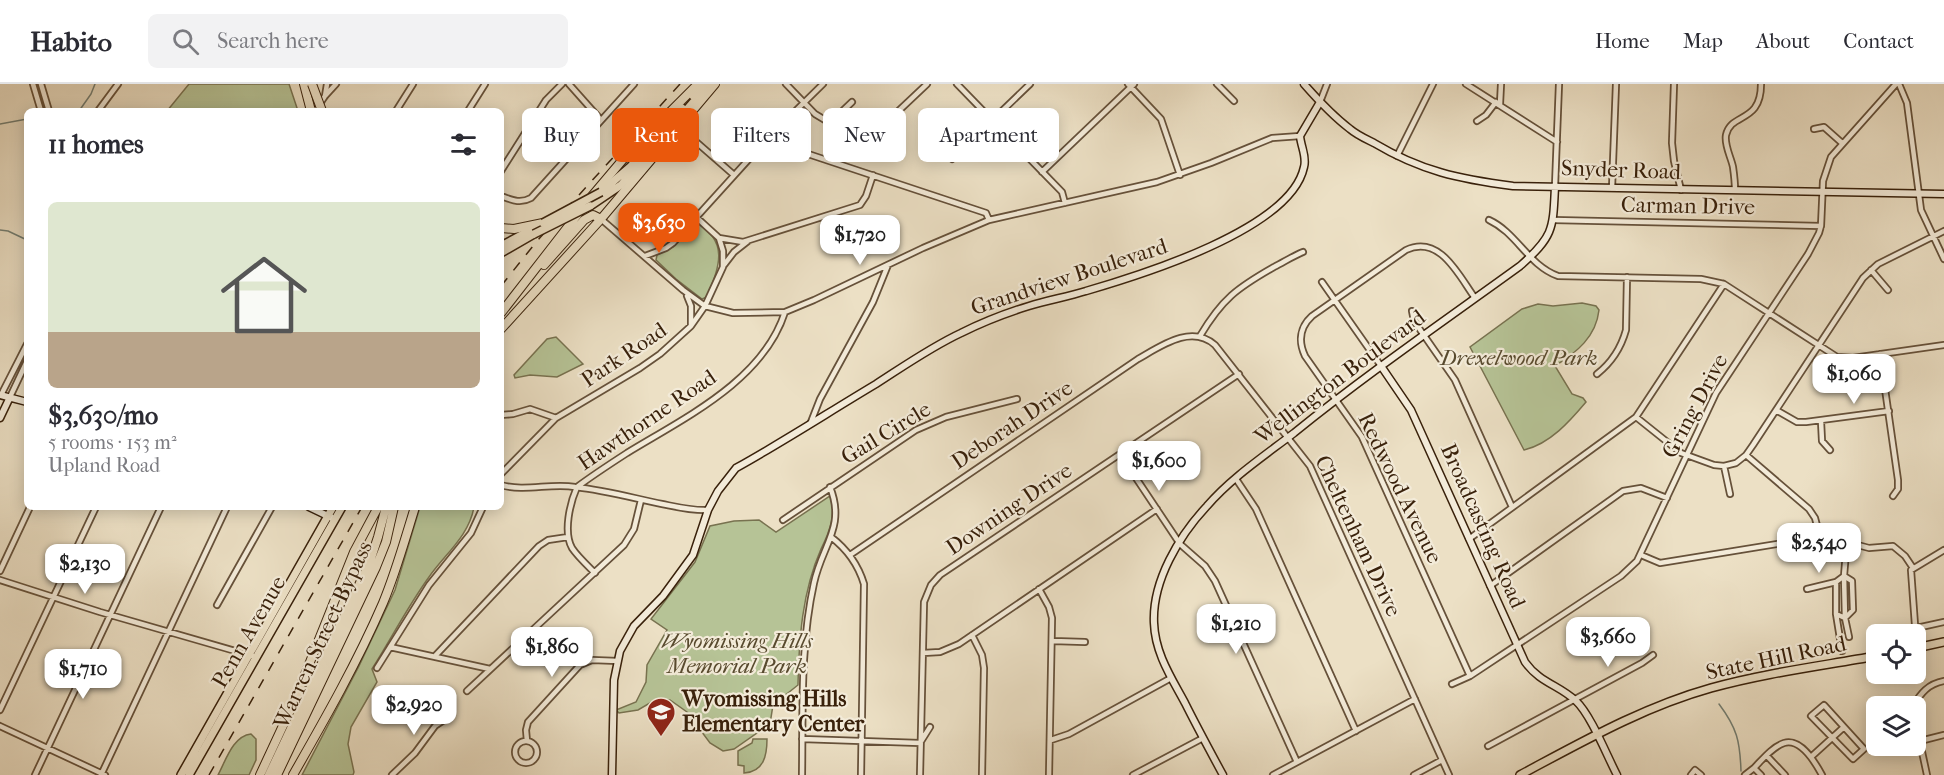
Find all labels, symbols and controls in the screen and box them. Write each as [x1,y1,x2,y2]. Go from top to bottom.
search box [148,14,568,68]
text: Habito [30,25,112,58]
icon: search [169,25,202,58]
text: Search here [217,28,329,54]
text: Home [1595,29,1650,53]
text: Map [1683,29,1723,53]
text: About [1756,29,1810,53]
text: Contact [1843,29,1914,53]
chip: Buy [522,108,600,162]
chip: Rent [612,108,699,162]
chip: Filters [711,108,811,162]
chip: New [823,108,906,162]
chip: Apartment [918,108,1059,162]
icon: filters [447,128,480,161]
text: 11 homes [48,129,144,160]
street label: Snyder Road [1560,155,1683,185]
street label: Carman Drive [1621,192,1755,220]
pin: $3,630 [610,203,708,254]
text: $3,630 [632,211,686,234]
pin: $1,720 [811,215,909,266]
text: $1,720 [834,223,886,246]
street label: Grandview Boulevard [967,233,1172,321]
icon: home [210,241,318,349]
street label: Wellington Boulevard [1249,304,1431,450]
street label: Park Road [576,316,672,393]
park label: Drexelwood Park [1438,345,1598,371]
street label: Gring Drive [1657,349,1733,463]
pin: $1,060 [1805,354,1903,405]
text: $1,060 [1826,362,1882,385]
street label: Hawthorne Road [573,364,722,476]
street label: Deborah Drive [946,375,1078,475]
street label: Gail Circle [836,396,936,470]
text: $3,630/mo [48,400,158,431]
street label: Redwood Avenue [1352,408,1448,568]
text: 5 rooms · 153 m² [48,431,177,454]
street label: Broadcasting Road [1435,440,1531,613]
pin: $1,600 [1110,441,1208,492]
text: $1,600 [1131,449,1187,472]
street label: Cheltenham Drive [1309,451,1407,621]
text: Upland Road [48,454,160,477]
street label: Downing Drive [941,457,1077,561]
pin: $2,540 [1770,523,1868,574]
text: $2,540 [1791,531,1847,554]
street label: Warren Street Bypass [268,537,378,734]
pin: $2,130 [36,544,134,595]
text: $2,130 [59,552,111,575]
street label: Penn Avenue [207,571,292,693]
pin: $1,210 [1187,604,1285,655]
text: $1,210 [1211,612,1261,635]
pin: $3,660 [1559,617,1657,668]
map controls [1866,624,1926,756]
button: locate [1866,624,1926,684]
text: $3,660 [1580,625,1636,648]
pin: $1,860 [503,627,601,678]
park label: Wyomissing Hills Memorial Park [661,628,814,679]
street label: State Hill Road [1704,630,1849,686]
text: $1,860 [525,635,579,658]
pin: $1,710 [34,649,132,700]
text: $1,710 [59,657,107,680]
pin: $2,920 [365,685,463,736]
place label: Wyomissing Hills Elementary Center [681,686,865,737]
text: $2,920 [386,693,442,716]
school or university icon: Wyomissing Hills Elementary Center [645,696,677,738]
button: layers [1866,696,1926,756]

